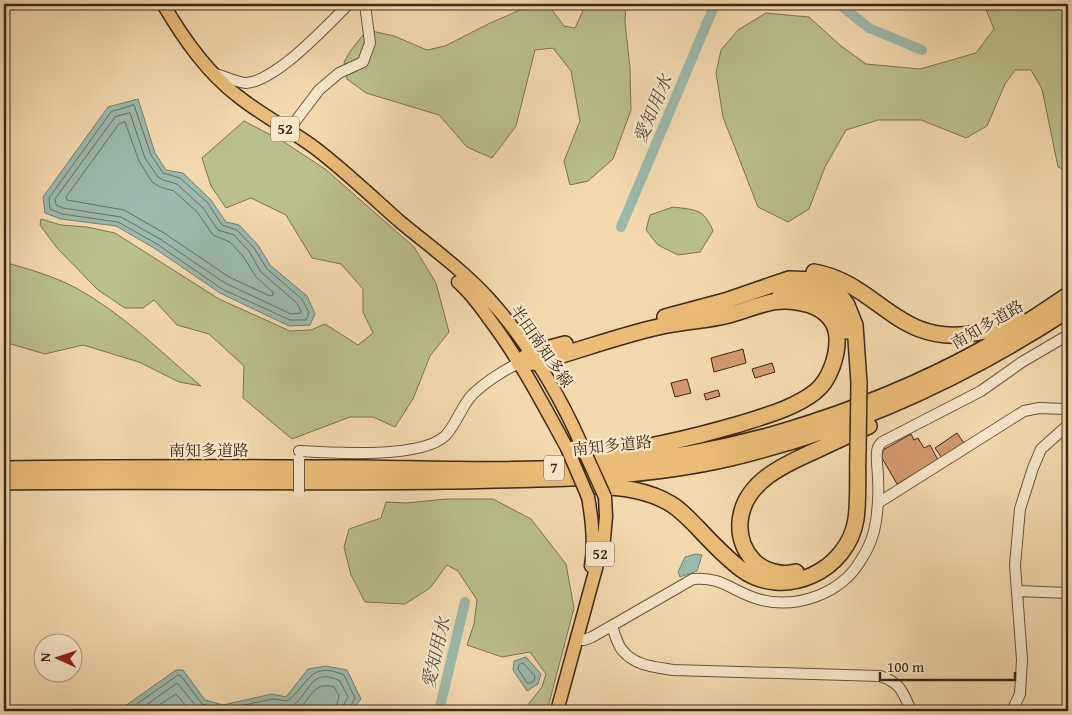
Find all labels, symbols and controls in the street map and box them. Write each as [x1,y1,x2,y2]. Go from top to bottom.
water label: 愛知用水 [626,69,680,147]
road number: 52 [271,116,299,142]
street label: 南知多道路 [946,294,1028,354]
street label: 半田南知多線 [505,300,579,392]
street label: 南知多道路 [571,429,653,461]
street label: 南知多道路 [169,438,249,462]
road number: 7 [544,456,564,480]
road number: 52 [586,542,614,566]
water label: 愛知用水 [414,613,457,691]
north arrow [32,632,82,682]
scale bar [880,650,1014,682]
text: N [35,651,55,663]
text: 100 m [887,656,925,677]

